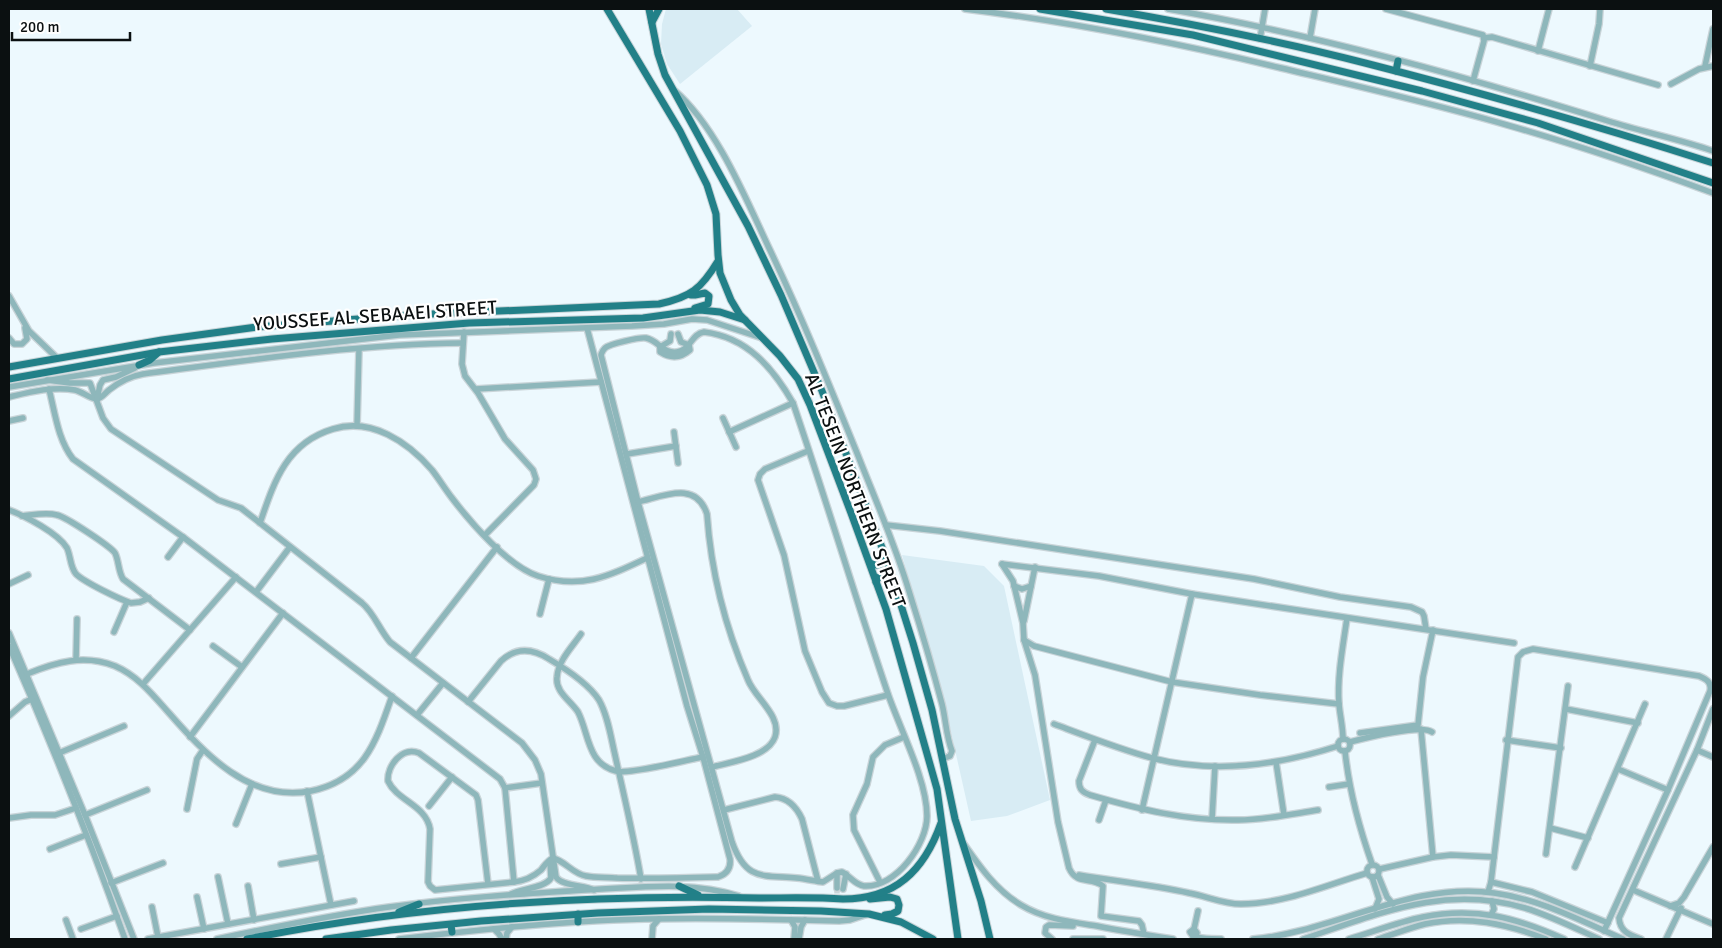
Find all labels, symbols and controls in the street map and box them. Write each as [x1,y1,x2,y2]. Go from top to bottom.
scale bar [12,10,130,42]
text: 200 m [20,18,60,36]
street label: YOUSSEF AL SEBAAEI STREET [252,295,498,336]
street label: AL TESEIN NORTHERN STREET [799,370,911,612]

